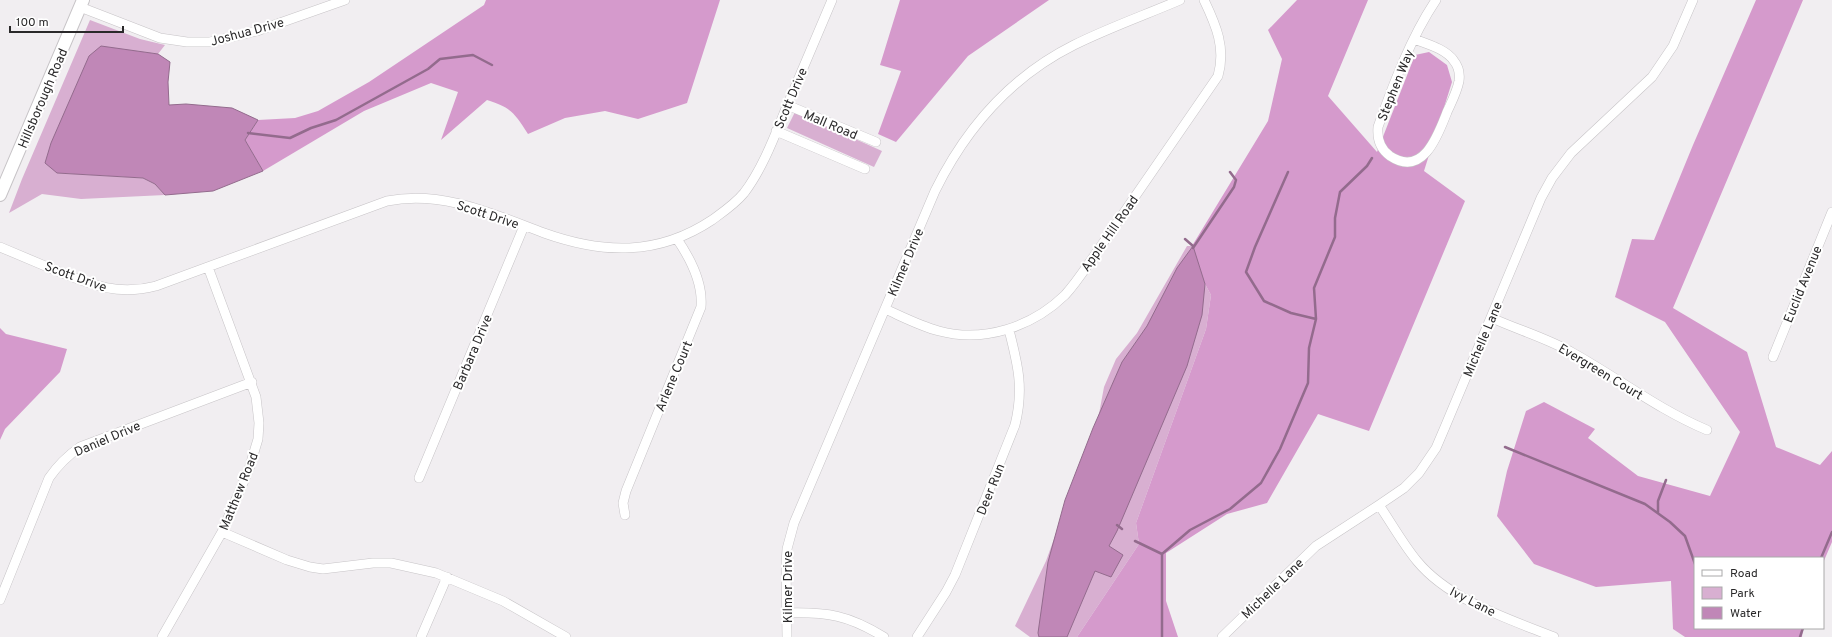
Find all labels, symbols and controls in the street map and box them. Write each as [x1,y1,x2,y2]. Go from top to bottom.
scale bar [10,8,123,34]
text: 100 m [16,15,49,31]
street label: Joshua Drive [209,15,286,50]
street label: Hillsborough Road [16,46,72,151]
street label: Stephen Way [1375,47,1419,124]
street label: Scott Drive [772,66,812,132]
street label: Mall Road [801,107,860,144]
street label: Apple Hill Road [1078,193,1143,275]
street label: Scott Drive [454,198,521,234]
street label: Kilmer Drive [885,226,928,299]
street label: Euclid Avenue [1781,244,1827,326]
street label: Scott Drive [42,259,108,296]
street label: Michelle Lane [1461,300,1507,380]
street label: Barbara Drive [451,313,497,393]
street label: Arlene Court [653,339,697,415]
street label: Evergreen Court [1555,341,1645,404]
street label: Daniel Drive [72,419,143,461]
street label: Matthew Road [217,450,263,533]
street label: Deer Run [974,462,1009,518]
street label: Kilmer Drive [781,551,797,623]
street label: Michelle Lane [1239,556,1308,623]
legend [1694,557,1824,629]
text: Road [1730,566,1758,582]
street label: Ivy Lane [1446,584,1498,621]
text: Park [1730,586,1755,602]
text: Water [1730,606,1762,622]

